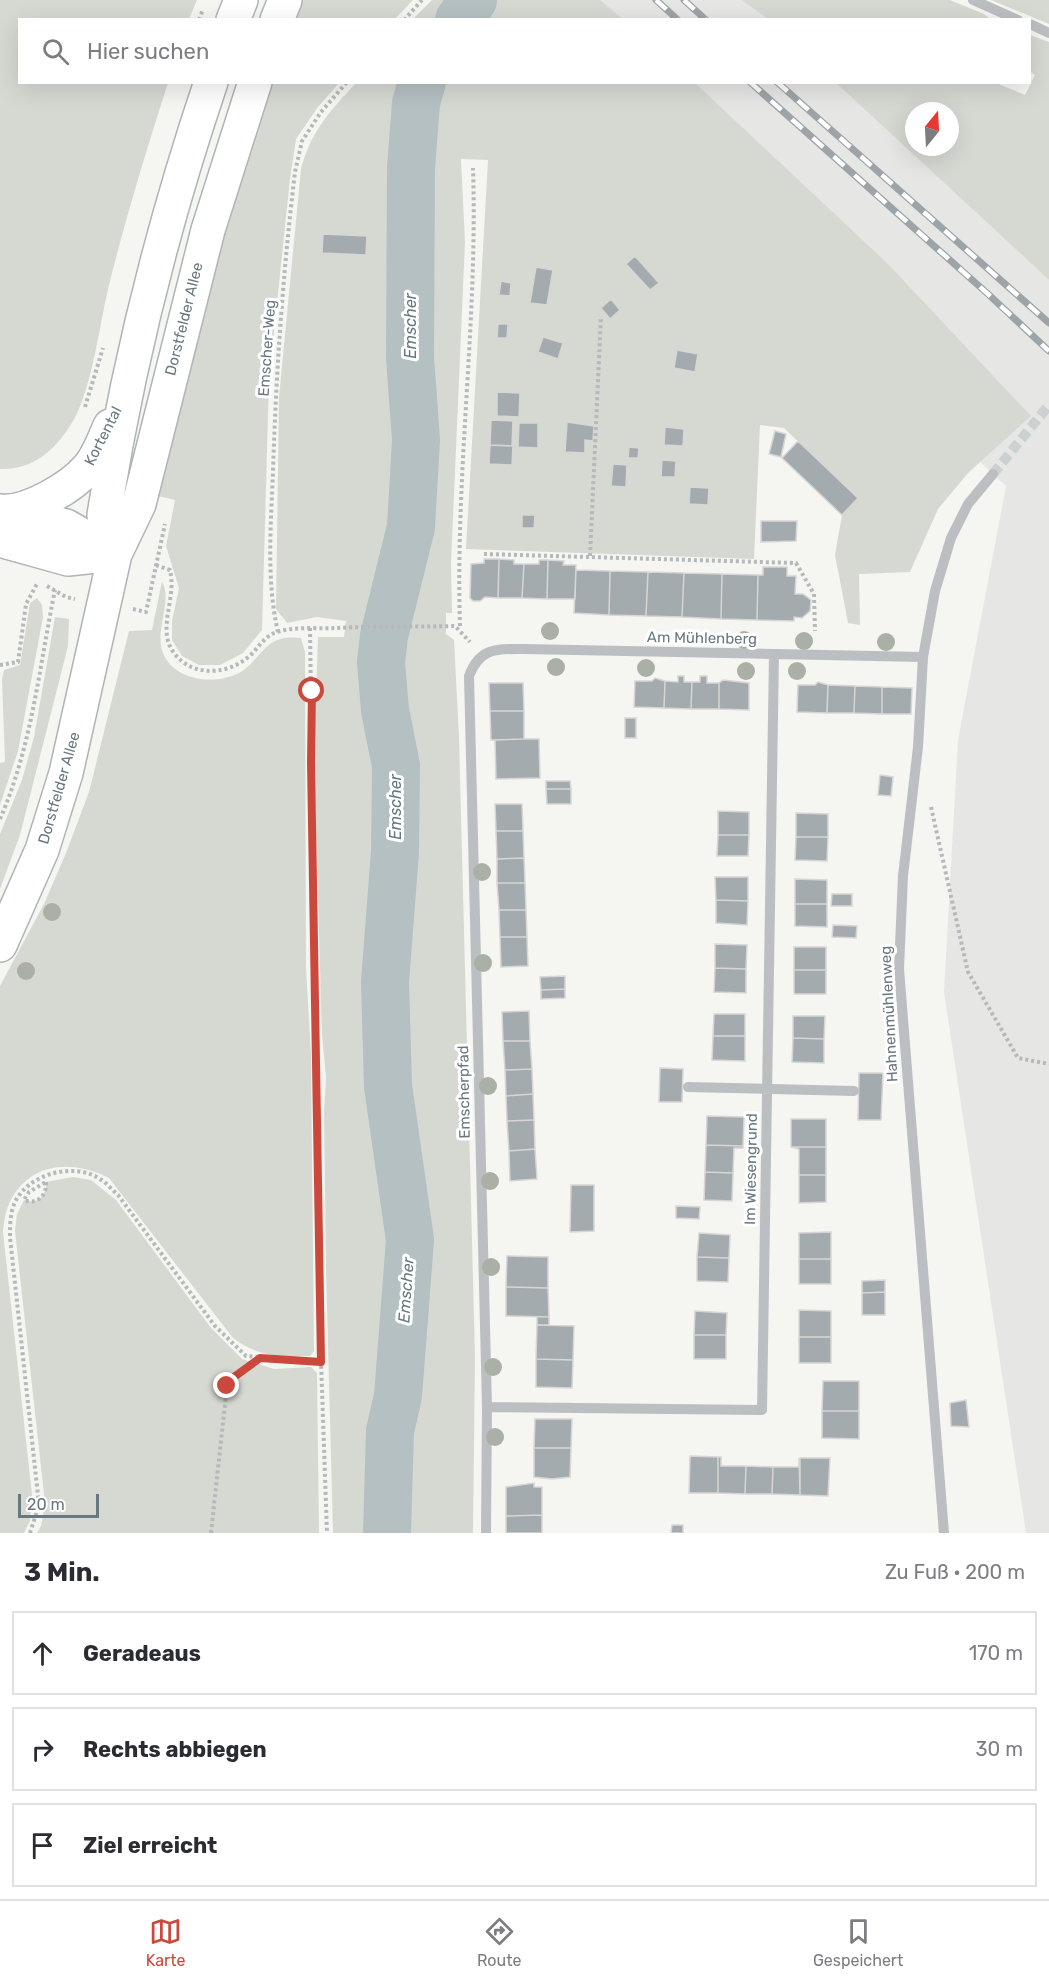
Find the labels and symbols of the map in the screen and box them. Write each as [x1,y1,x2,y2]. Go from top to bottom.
north arrow [905,102,959,156]
street label: Dorstfelder Allee [161,261,207,377]
water label: Emscher [401,292,420,359]
street label: Emscher-Weg [255,299,279,397]
street label: Kortental [80,403,126,469]
street label: Am Mühlenberg [647,628,757,648]
route start [298,677,324,703]
street label: Dorstfelder Allee [34,730,84,846]
water label: Emscher [386,773,405,840]
street label: Hahnenmühlenweg [876,945,902,1083]
street label: Emscherpfad [454,1045,474,1139]
street label: Im Wiesengrund [741,1113,761,1225]
water label: Emscher [394,1256,418,1323]
route end [213,1372,239,1398]
scale bar [18,1491,99,1518]

